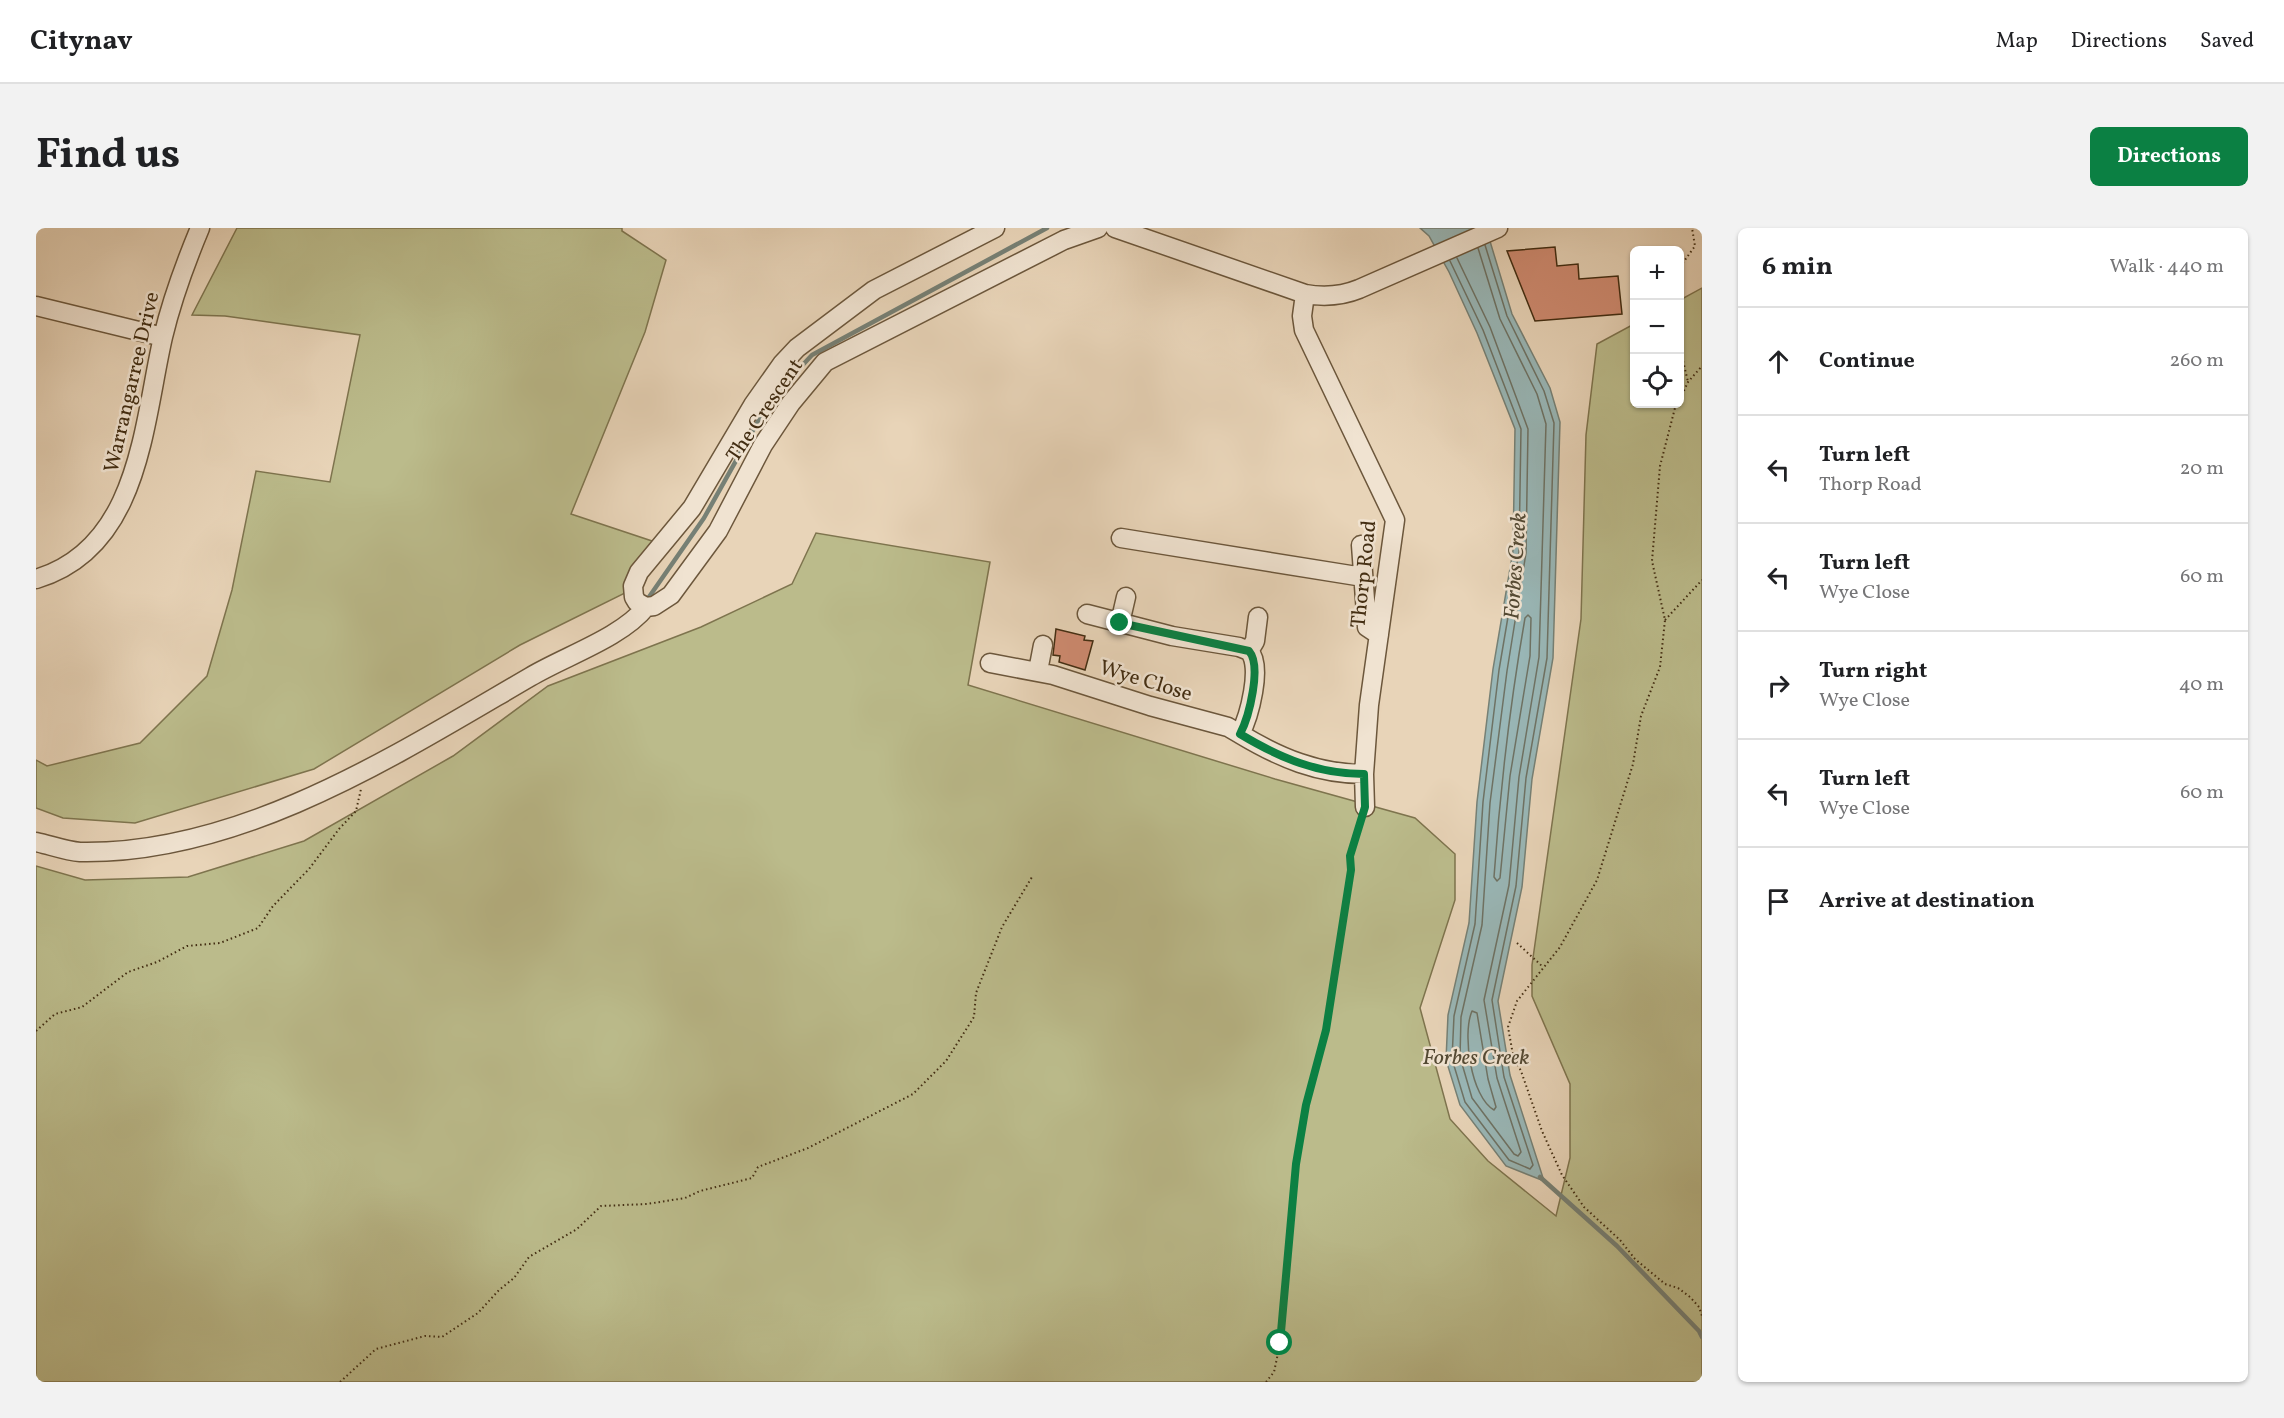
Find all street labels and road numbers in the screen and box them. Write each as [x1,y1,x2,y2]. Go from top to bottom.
street label: Warrangarree Drive [98,289,167,476]
street label: The Crescent [720,353,811,468]
street label: Thorp Road [1344,519,1385,629]
street label: Wye Close [1096,654,1196,709]

